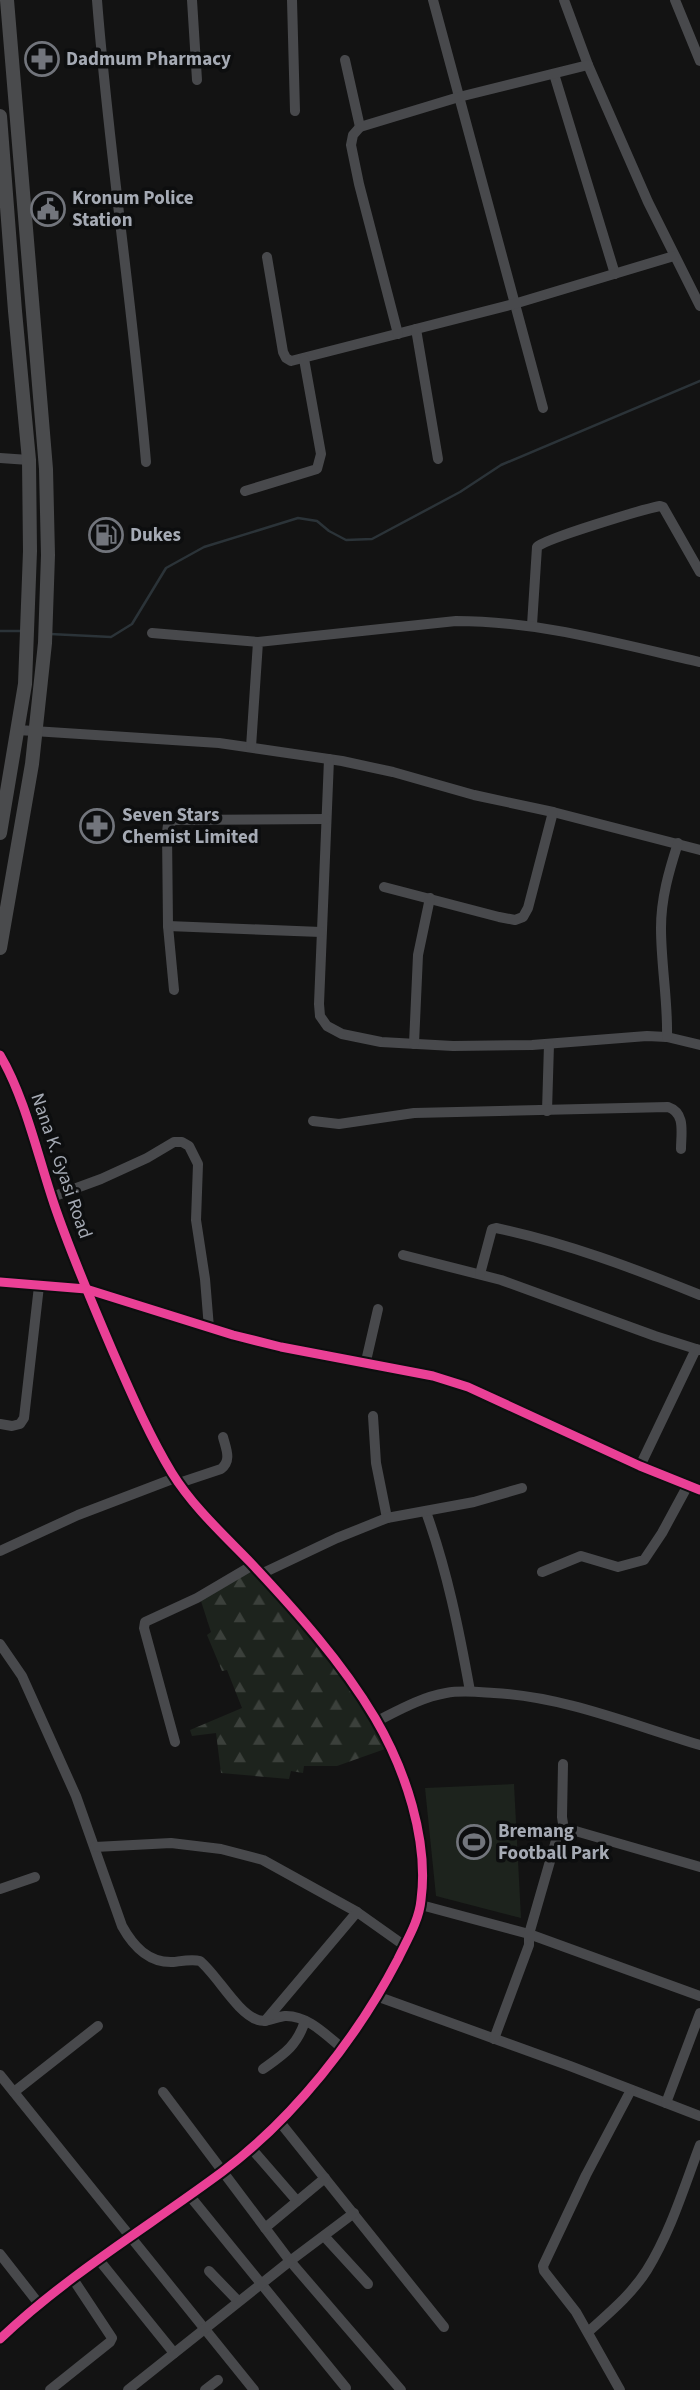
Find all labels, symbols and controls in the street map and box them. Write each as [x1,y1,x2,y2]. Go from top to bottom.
pharmacy icon: Dadmum Pharmacy [23,40,61,78]
place label: Dadmum Pharmacy [66,46,231,73]
place label: Kronum Police Station [72,185,194,234]
public building icon: Kronum Police Station [29,190,67,228]
fuel station icon: Dukes [87,516,125,554]
place label: Dukes [130,522,181,549]
place label: Seven Stars Chemist Limited [122,802,259,851]
pharmacy icon: Seven Stars Chemist Limited [78,807,116,845]
street label: Nana K. Gyasi Road [23,1090,99,1242]
place label: Bremang Football Park [498,1818,610,1867]
sports icon: Bremang Football Park [455,1823,493,1861]

